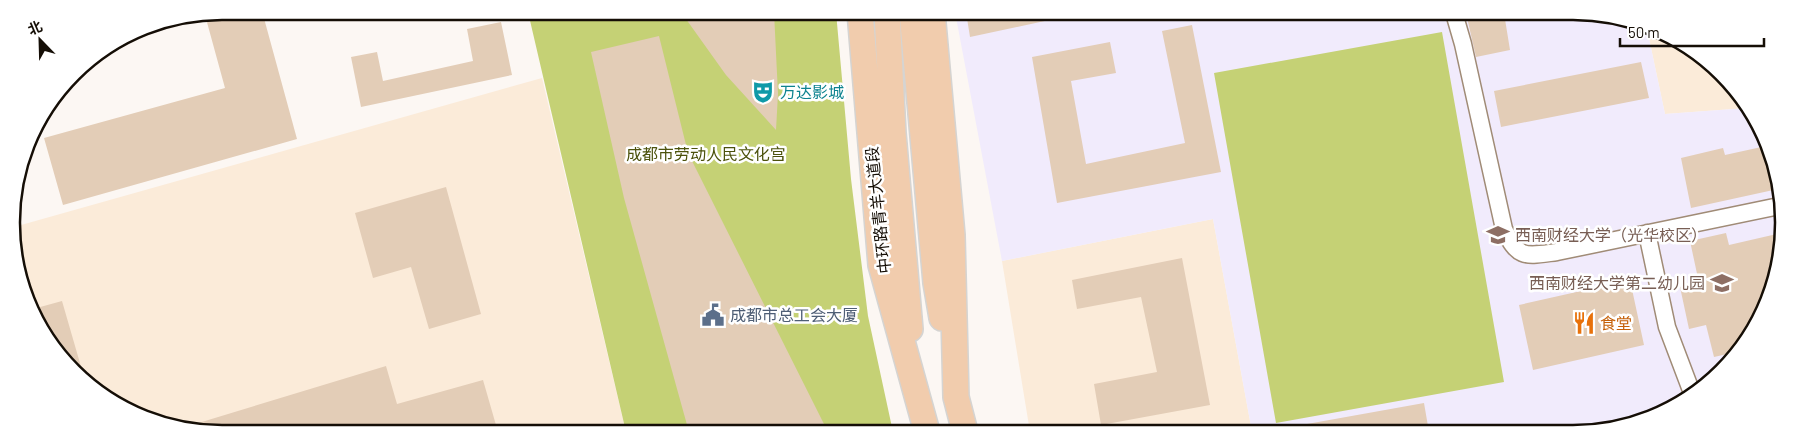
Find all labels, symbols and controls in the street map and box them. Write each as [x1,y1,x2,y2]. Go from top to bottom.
north arrow [15,15,65,65]
scale bar [1620,15,1764,47]
text: 北 [25,17,44,38]
text: 50 m [1628,23,1660,41]
theatre icon: 万达影城 [750,79,776,105]
place label: 万达影城 [780,82,844,101]
park label: 成都市劳动人民文化宫 [626,144,786,163]
street label: 中环路青羊大道段 [861,145,894,275]
school or university icon: 西南财经大学（光华校区） [1485,222,1511,248]
place label: 西南财经大学（光华校区） [1515,225,1707,244]
school or university icon: 西南财经大学第二幼儿园 [1709,270,1735,296]
place label: 西南财经大学第二幼儿园 [1529,273,1705,292]
public building icon: 成都市总工会大厦 [700,302,726,328]
place label: 成都市总工会大厦 [730,305,858,324]
restaurant icon: 食堂 [1571,310,1597,336]
place label: 食堂 [1600,313,1632,332]

